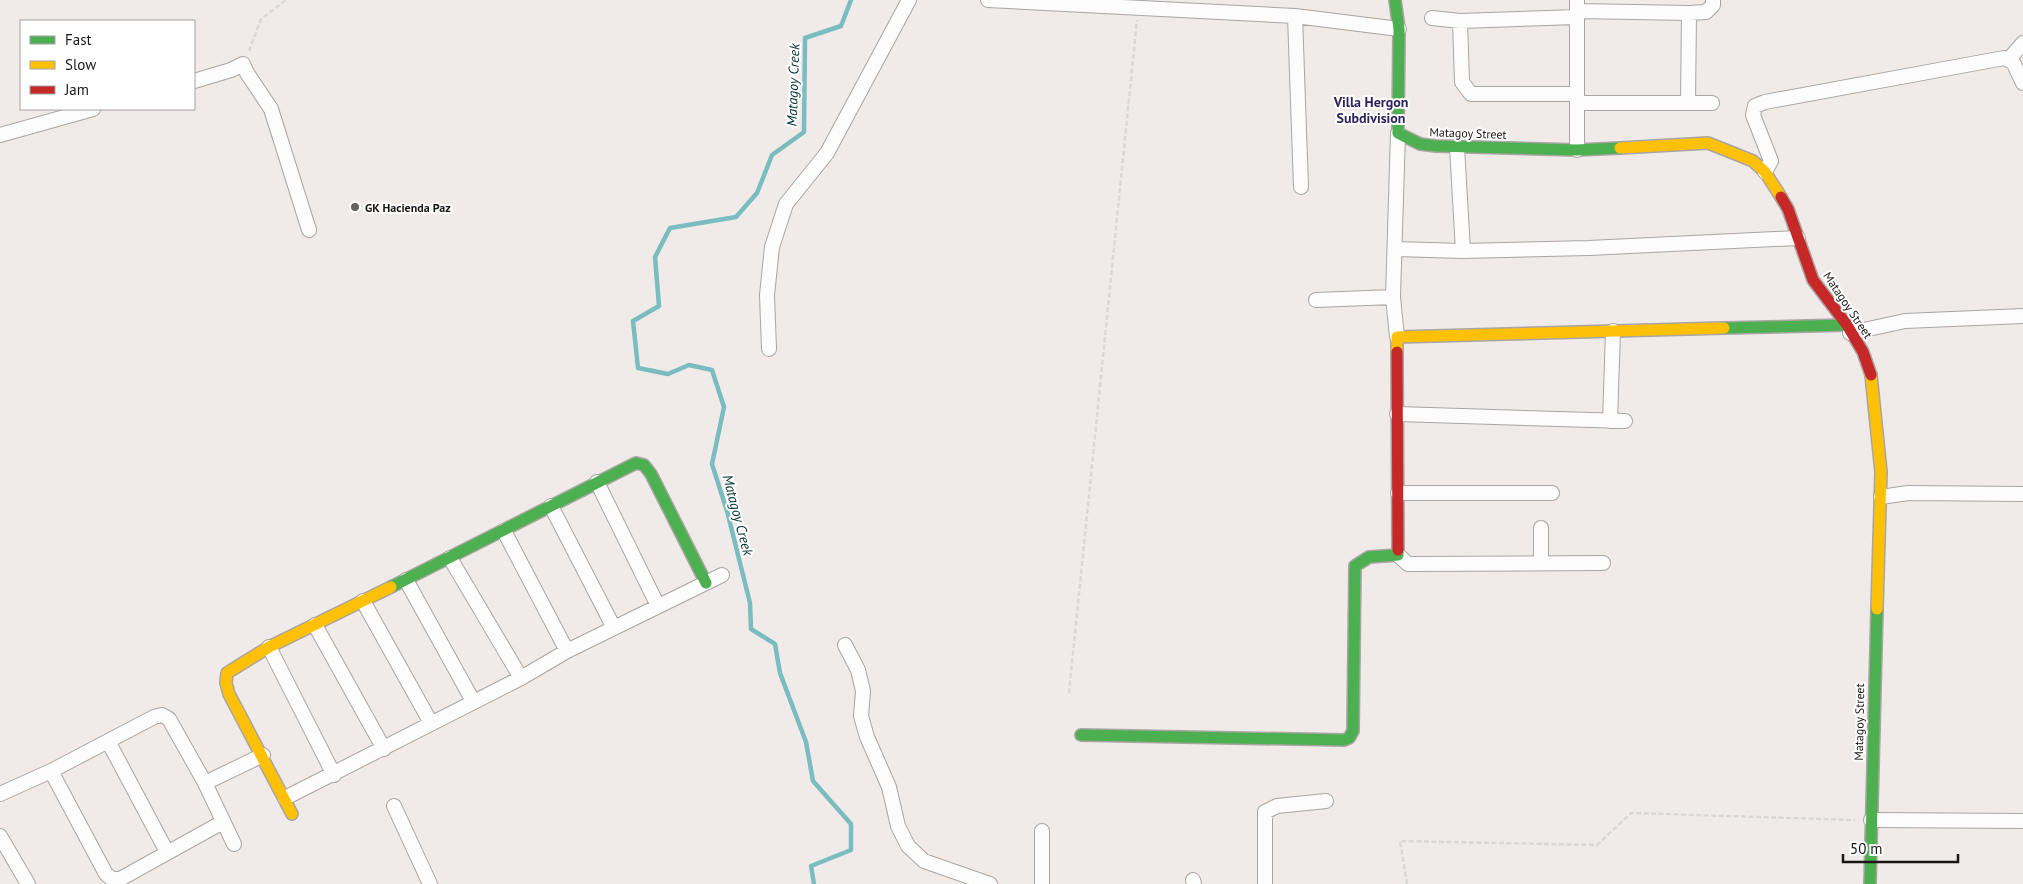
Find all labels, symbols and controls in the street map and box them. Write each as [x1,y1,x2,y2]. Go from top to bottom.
legend [20,20,195,110]
text: Fast [65,30,92,49]
water label: Matagoy Creek [783,43,803,127]
text: Slow [65,55,96,74]
text: Jam [64,80,89,99]
district label: Villa Hergon Subdivision [1333,93,1408,127]
street label: Matagoy Street [1429,124,1507,142]
place label: GK Hacienda Paz [365,200,451,215]
marker: GK Hacienda Paz [349,201,361,213]
street label: Matagoy Street [1820,269,1876,341]
water label: Matagoy Creek [719,473,758,558]
street label: Matagoy Street [1851,683,1867,761]
scale bar [1843,832,1958,864]
text: 50 m [1850,839,1883,858]

